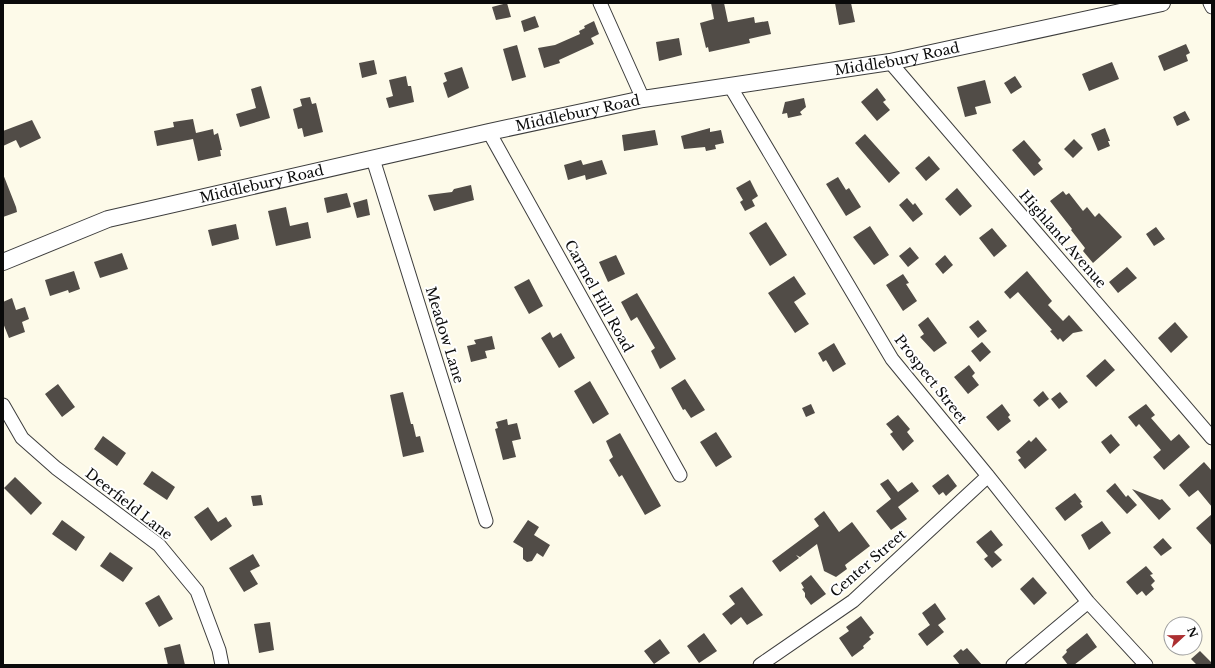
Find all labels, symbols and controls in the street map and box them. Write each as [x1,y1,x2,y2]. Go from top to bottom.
street label: Middlebury Road [833,38,962,79]
street label: Middlebury Road [514,91,642,135]
street label: Middlebury Road [198,161,326,207]
street label: Highland Avenue [1016,186,1110,292]
street label: Carmel Hill Road [561,237,638,356]
street label: Meadow Lane [422,284,468,386]
street label: Prospect Street [891,331,972,428]
street label: Deerfield Lane [82,464,176,544]
street label: Center Street [826,525,910,601]
north arrow [1163,616,1203,656]
text: N [1184,625,1201,640]

